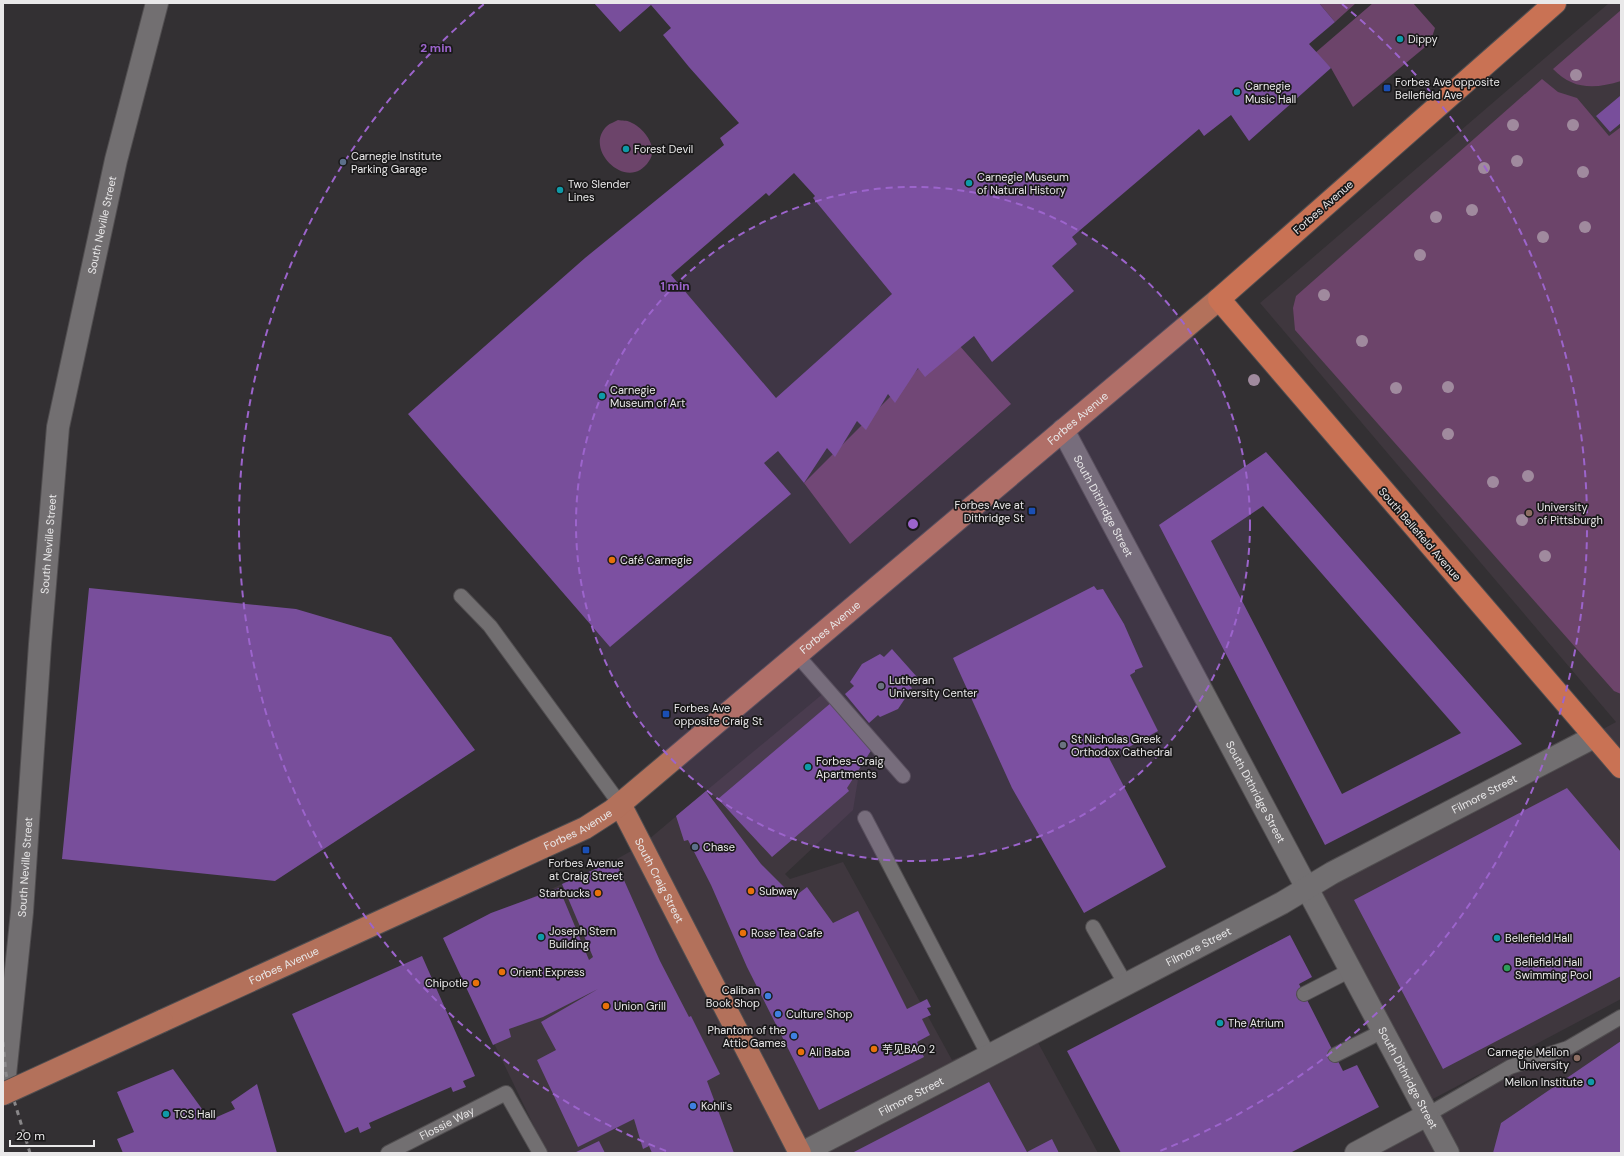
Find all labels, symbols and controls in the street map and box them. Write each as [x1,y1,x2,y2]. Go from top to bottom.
place label: Dippy [1408,32,1438,46]
marker: Dippy [1395,34,1405,44]
text: 2 min [420,40,452,56]
place label: Forbes Ave opposite Bellefield Ave [1395,75,1500,102]
place label: Carnegie Music Hall [1245,79,1296,106]
marker: Forbes Ave opposite Bellefield Ave [1382,83,1392,93]
marker: Carnegie Music Hall [1232,87,1242,97]
place label: Forest Devil [634,142,693,156]
marker: Forest Devil [621,144,631,154]
place label: Carnegie Institute Parking Garage [351,149,442,176]
marker: Carnegie Institute Parking Garage [338,157,348,167]
place label: Carnegie Museum of Natural History [977,170,1069,197]
street label: South Neville Street [84,175,119,275]
place label: Two Slender Lines [568,177,630,204]
street label: Forbes Avenue [1290,177,1356,237]
marker: Carnegie Museum of Natural History [964,178,974,188]
marker: Two Slender Lines [555,185,565,195]
text: 1 min [660,278,690,294]
place label: Carnegie Museum of Art [610,383,685,410]
street label: Forbes Avenue [1044,389,1111,448]
marker: Carnegie Museum of Art [597,391,607,401]
street label: South Dithridge Street [1071,452,1136,559]
street label: South Bellefield Avenue [1376,485,1464,583]
street label: South Neville Street [37,493,59,594]
place label: Forbes Ave at Dithridge St [955,498,1024,525]
place label: University of Pittsburgh [1537,500,1603,527]
marker: Forbes Ave at Dithridge St [1027,506,1037,516]
marker: University of Pittsburgh [1524,508,1534,518]
centre of rings [906,517,920,531]
place label: Café Carnegie [620,553,692,567]
marker: Café Carnegie [607,555,617,565]
street label: Forbes Avenue [797,597,863,657]
place label: Lutheran University Center [889,673,977,700]
marker: Lutheran University Center [876,681,886,691]
place label: Forbes Ave opposite Craig St [674,701,763,728]
marker: Forbes Ave opposite Craig St [661,709,671,719]
place label: St Nicholas Greek Orthodox Cathedral [1071,732,1172,759]
street label: South Dithridge Street [1223,738,1289,845]
marker: St Nicholas Greek Orthodox Cathedral [1058,740,1068,750]
place label: Forbes-Craig Apartments [816,754,884,781]
marker: Forbes-Craig Apartments [803,762,813,772]
street label: Filmore Street [1449,771,1519,817]
street label: Forbes Avenue [542,806,615,853]
street label: South Neville Street [15,817,35,918]
street label: South Craig Street [632,836,687,925]
place label: Chase [703,840,735,854]
marker: Chase [690,842,700,852]
marker: Forbes Avenue at Craig Street [581,845,591,855]
place label: Forbes Avenue at Craig Street [548,856,624,883]
place label: Subway [759,884,799,898]
place label: Starbucks [539,886,590,900]
marker: Subway [746,886,756,896]
marker: Starbucks [593,888,603,898]
place label: Joseph Stern Building [549,924,616,951]
street label: Filmore Street [1163,924,1233,969]
place label: Rose Tea Cafe [751,926,822,940]
marker: Rose Tea Cafe [738,928,748,938]
place label: Bellefield Hall [1505,931,1572,945]
marker: Joseph Stern Building [536,932,546,942]
marker: Bellefield Hall [1492,933,1502,943]
street label: Forbes Avenue [247,943,321,987]
place label: Bellefield Hall Swimming Pool [1515,955,1592,982]
marker: Bellefield Hall Swimming Pool [1502,963,1512,973]
place label: Orient Express [510,965,585,979]
marker: Orient Express [497,967,507,977]
place label: Chipotle [425,976,468,990]
marker: Chipotle [471,978,481,988]
place label: Caliban Book Shop [706,983,760,1010]
marker: Caliban Book Shop [763,991,773,1001]
place label: Union Grill [614,999,666,1013]
marker: Union Grill [601,1001,611,1011]
place label: Culture Shop [786,1007,853,1021]
marker: Culture Shop [773,1009,783,1019]
place label: The Atrium [1228,1016,1284,1030]
marker: The Atrium [1215,1018,1225,1028]
place label: Phantom of the Attic Games [708,1023,786,1050]
street label: South Dithridge Street [1375,1024,1441,1131]
marker: Phantom of the Attic Games [789,1031,799,1041]
place label: 芋见BAO 2 [882,1042,935,1056]
marker: 芋见BAO 2 [869,1044,879,1054]
place label: Ali Baba [809,1045,850,1059]
place label: Carnegie Mellon University [1487,1045,1569,1072]
marker: Ali Baba [796,1047,806,1057]
marker: Carnegie Mellon University [1572,1053,1582,1063]
street label: Filmore Street [876,1073,946,1119]
place label: Mellon Institute [1505,1075,1583,1089]
marker: Mellon Institute [1586,1077,1596,1087]
place label: Kohli's [701,1099,732,1113]
marker: Kohli's [688,1101,698,1111]
street label: Flossie Way [417,1103,477,1143]
place label: TCS Hall [174,1107,215,1121]
marker: TCS Hall [161,1109,171,1119]
scale bar [10,1122,94,1148]
text: 20 m [16,1128,45,1144]

